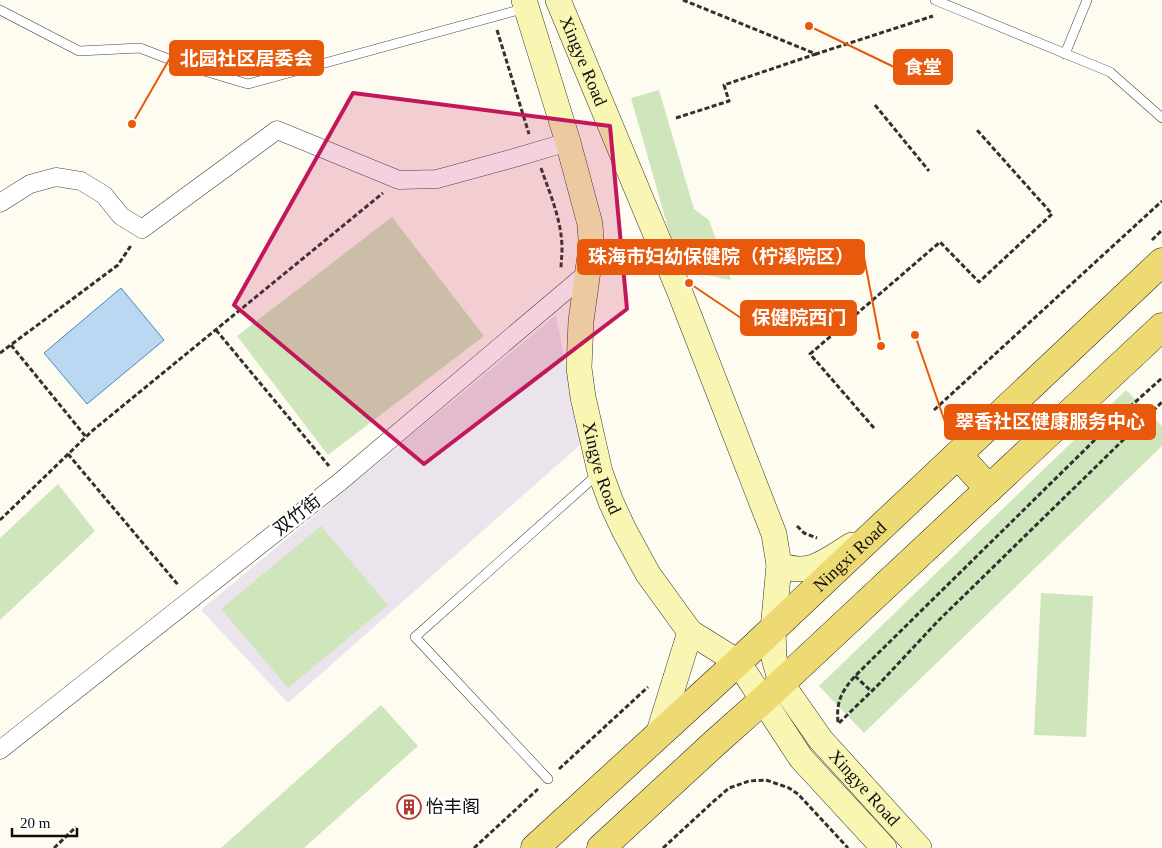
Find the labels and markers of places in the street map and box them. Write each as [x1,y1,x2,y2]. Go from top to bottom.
callout: 北园社区居委会 [170,41,323,75]
callout: 食堂 [894,50,952,84]
callout: 珠海市妇幼保健院（柠溪院区） [578,240,864,274]
callout: 保健院西门 [741,301,856,335]
callout: 翠香社区健康服务中心 [945,405,1155,439]
building icon: 怡丰阁 [396,794,422,820]
place label: 怡丰阁 [426,797,480,817]

